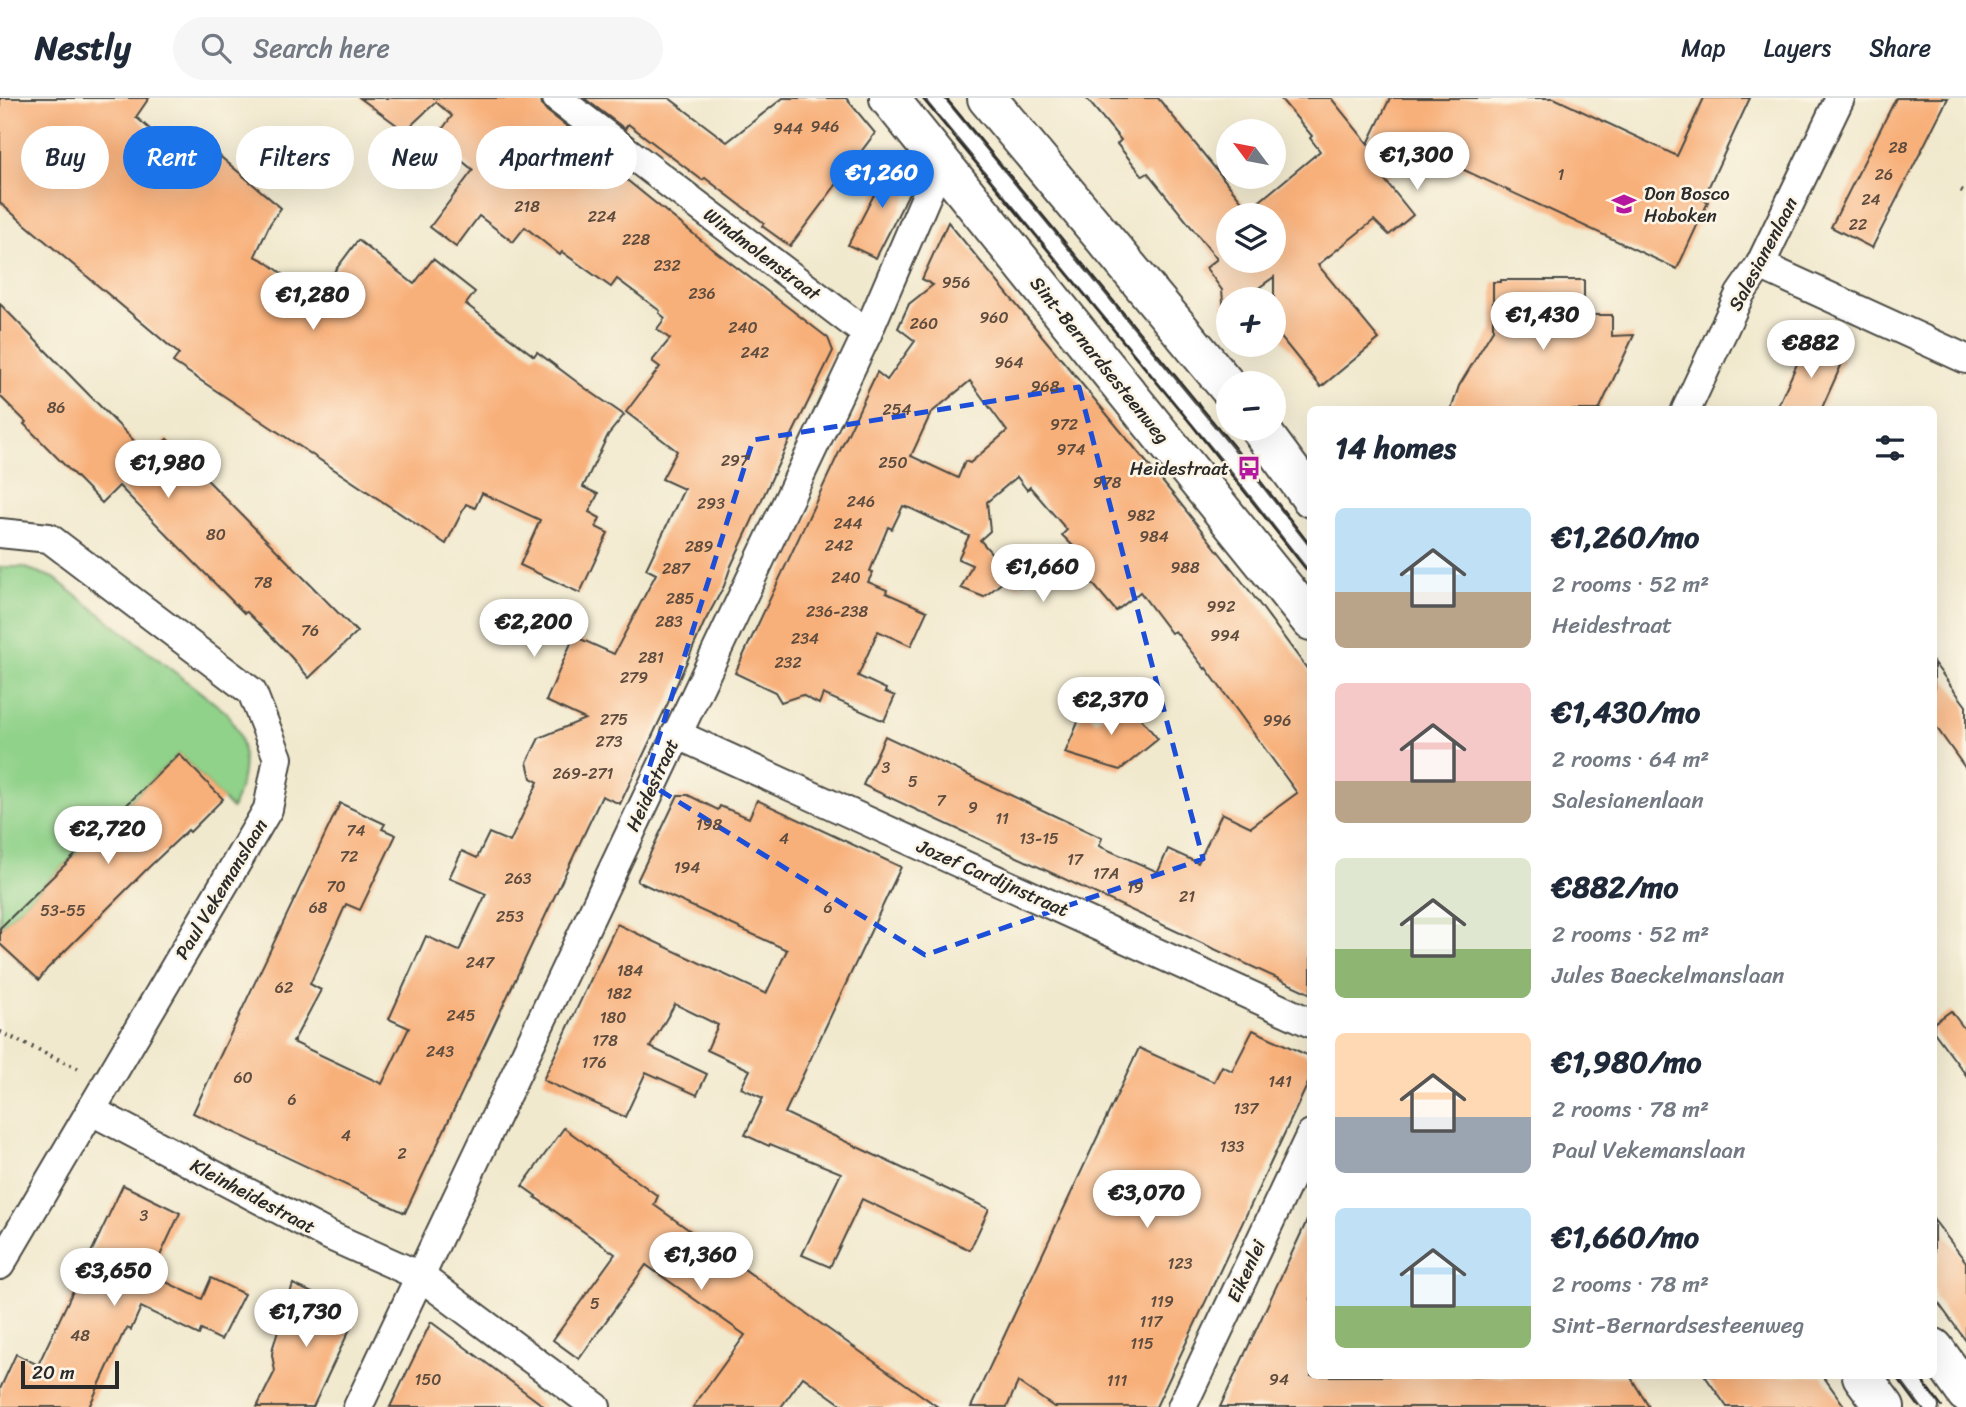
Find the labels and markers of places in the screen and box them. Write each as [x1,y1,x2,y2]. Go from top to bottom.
pin: €1,300 [1360,132,1474,192]
pin: €1,260 [825,150,939,210]
place label: Don Bosco Hoboken [1644,177,1730,232]
school or university icon: Don Bosco Hoboken [1610,190,1638,218]
pin: €1,280 [256,272,370,332]
pin: €1,430 [1486,292,1600,352]
pin: €882 [1770,320,1852,380]
pin: €1,980 [111,440,225,500]
place label: Heidestraat [1130,452,1229,485]
bus stop icon: Heidestraat [1235,454,1263,482]
pin: €1,660 [986,545,1100,604]
pin: €2,200 [477,600,591,659]
pin: €2,370 [1054,678,1168,737]
pin: €2,720 [51,806,165,866]
pin: €3,070 [1090,1170,1204,1230]
pin: €1,360 [644,1232,758,1292]
pin: €3,650 [57,1248,171,1308]
pin: €1,730 [249,1290,363,1349]

